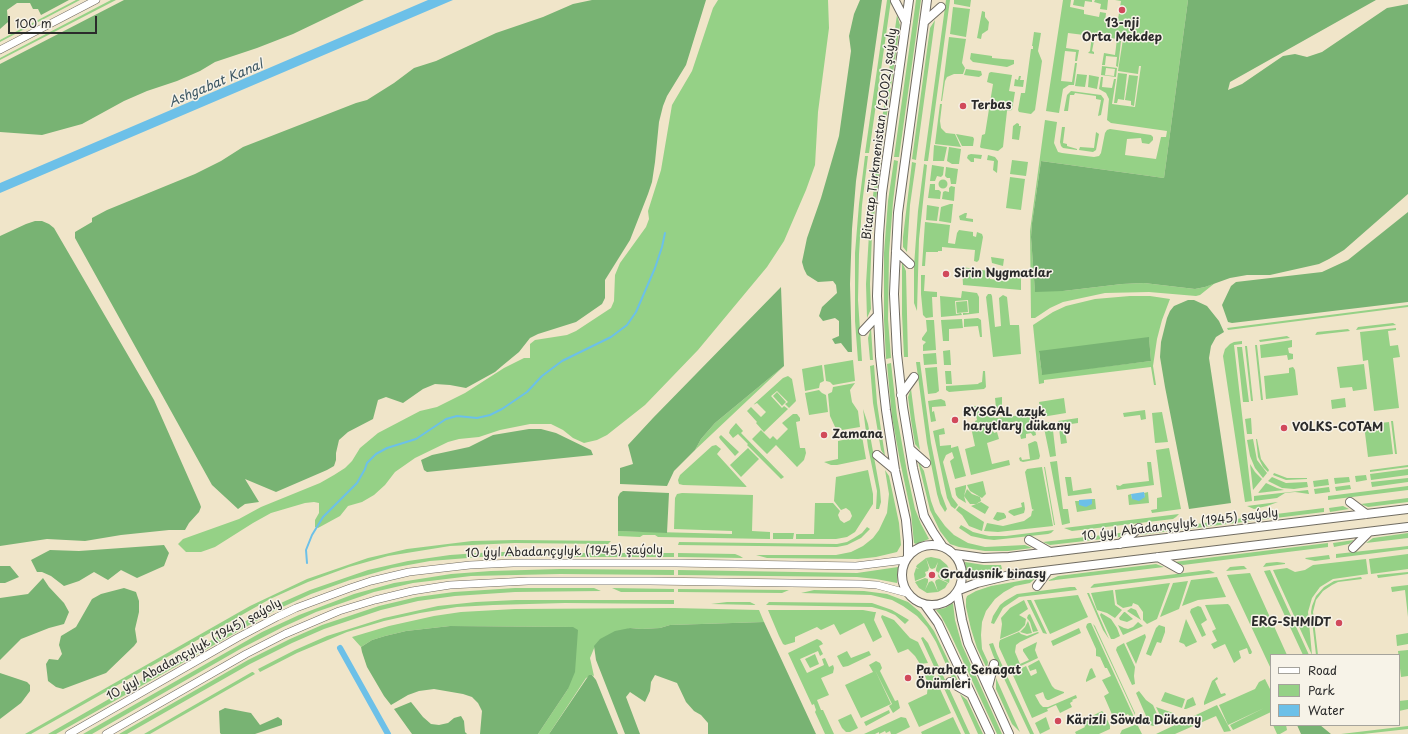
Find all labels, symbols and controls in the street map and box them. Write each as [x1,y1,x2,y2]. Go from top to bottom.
marker: 13-nji Orta Mekdep [1117,5,1127,15]
scale bar [10,8,99,34]
text: 100 m [15,14,52,32]
place label: 13-nji Orta Mekdep [1082,17,1162,45]
street label: Bitarap Türkmenistan (2002) şaýoly [860,27,900,241]
water label: Ashgabat Kanal [167,57,265,111]
place label: Terbas [971,99,1011,113]
marker: Terbas [958,101,968,111]
place label: Sirin Nygmatlar [954,267,1052,281]
marker: Sirin Nygmatlar [941,269,951,279]
place label: RYSGAL azyk harytlary dükany [963,406,1071,434]
marker: RYSGAL azyk harytlary dükany [950,415,960,425]
place label: VOLKS-COTAM [1292,421,1383,435]
marker: VOLKS-COTAM [1279,423,1289,433]
place label: Zamana [832,428,883,442]
marker: Zamana [819,430,829,440]
street label: 10 ýyl Abadançylyk (1945) şaýoly [1081,506,1279,544]
street label: 10 ýyl Abadançylyk (1945) şaýoly [465,543,663,561]
place label: Gradusnik binasy [940,568,1046,582]
marker: Gradusnik binasy [927,570,937,580]
street label: 10 ýyl Abadançylyk (1945) şaýoly [104,596,284,704]
place label: ERG-SHMIDT [1251,616,1331,630]
marker: ERG-SHMIDT [1334,618,1344,628]
legend [1270,654,1400,726]
text: Road [1308,661,1337,679]
place label: Parahat Senagat Önümleri [916,664,1021,692]
marker: Parahat Senagat Önümleri [903,673,913,683]
text: Park [1308,681,1335,699]
text: Water [1308,701,1344,719]
place label: Kärizli Söwda Dükany [1066,714,1201,728]
marker: Kärizli Söwda Dükany [1053,716,1063,726]

